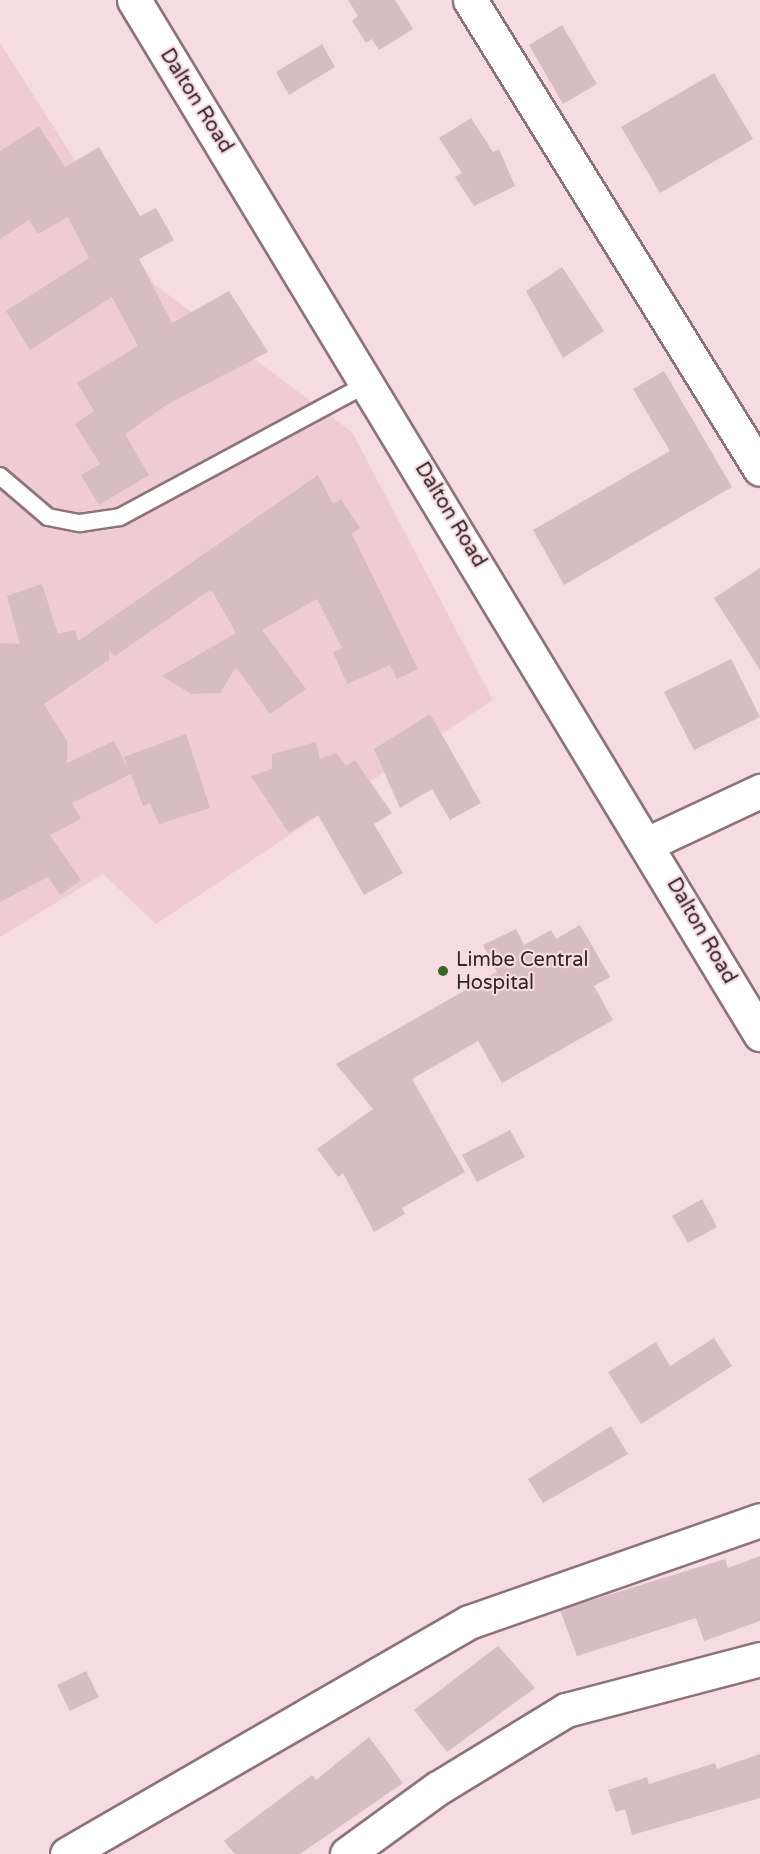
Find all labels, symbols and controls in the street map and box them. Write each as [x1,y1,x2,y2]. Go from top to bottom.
street label: Dalton Road [154,44,238,158]
street label: Dalton Road [409,458,491,572]
street label: Dalton Road [661,874,741,988]
place label: Limbe Central Hospital [456,948,588,995]
marker: Limbe Central Hospital [434,962,452,980]

